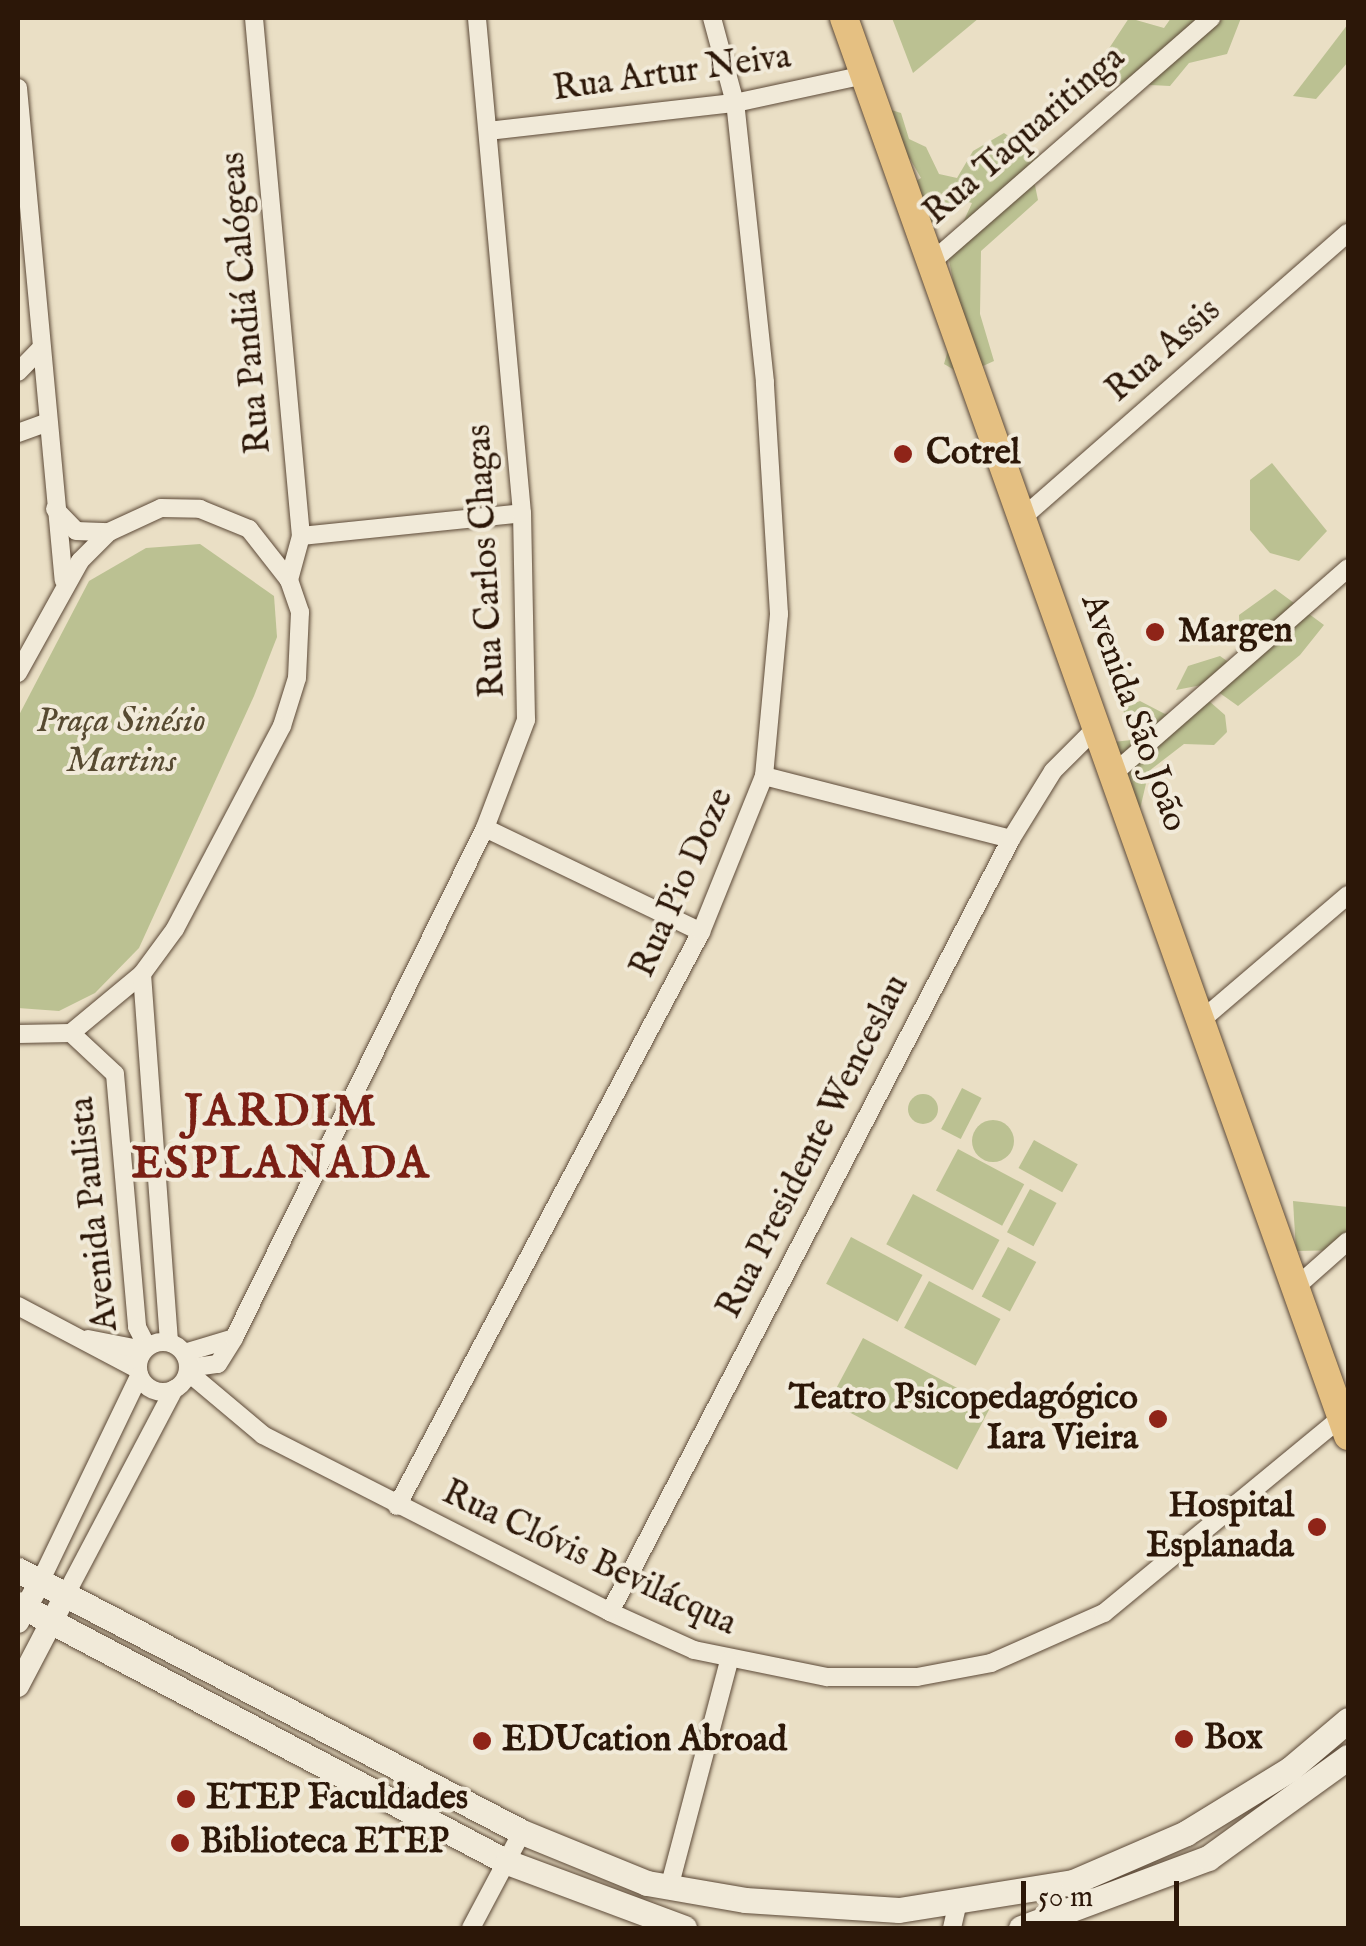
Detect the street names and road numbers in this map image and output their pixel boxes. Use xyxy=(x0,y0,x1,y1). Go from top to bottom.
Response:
street label: Rua Artur Neiva xyxy=(550,37,794,111)
street label: Rua Taquaritinga xyxy=(916,37,1134,235)
street label: Rua Pandiá Calógeas xyxy=(213,150,281,456)
street label: Rua Assis xyxy=(1098,290,1230,412)
street label: Rua Carlos Chagas xyxy=(459,423,515,699)
street label: Avenida São João xyxy=(1071,589,1195,837)
street label: Rua Pio Doze xyxy=(623,782,743,984)
street label: Rua Presidente Wenceslau xyxy=(709,968,919,1326)
street label: Avenida Paulista xyxy=(62,1095,128,1333)
street label: Rua Clóvis Bevilácqua xyxy=(435,1472,743,1646)

